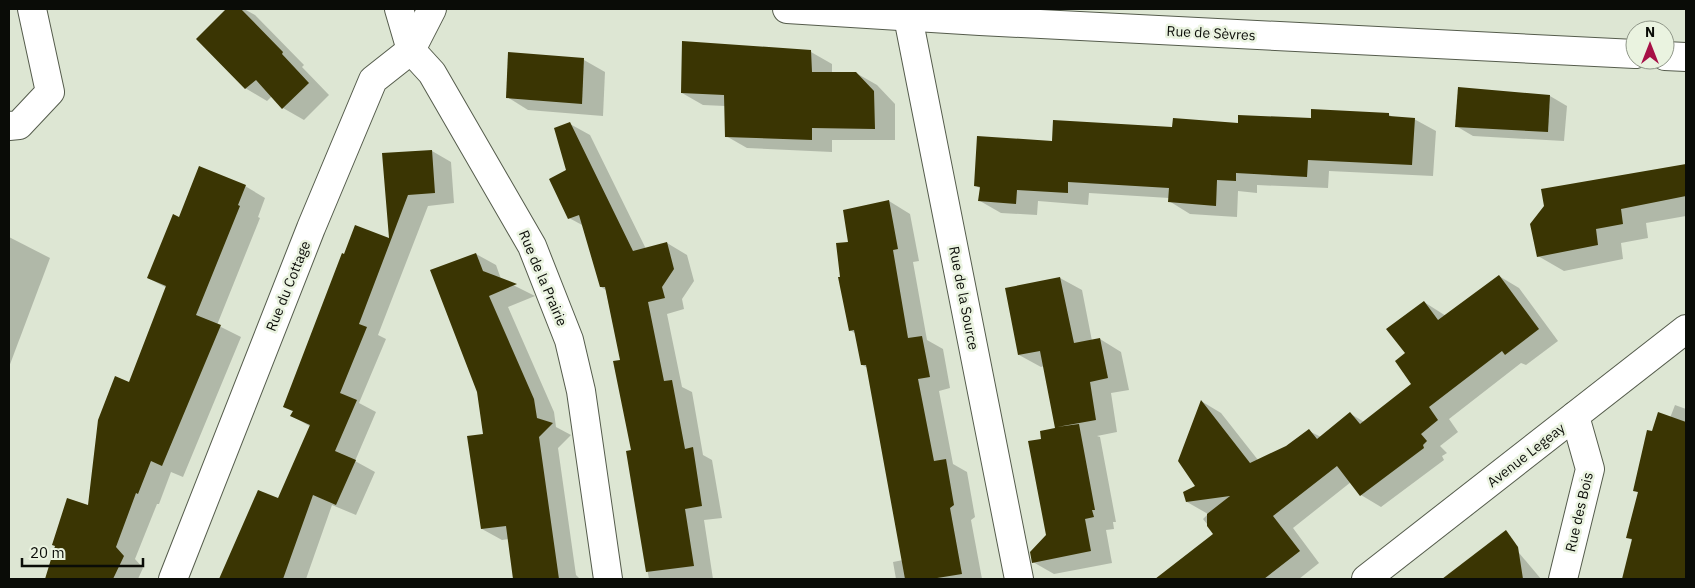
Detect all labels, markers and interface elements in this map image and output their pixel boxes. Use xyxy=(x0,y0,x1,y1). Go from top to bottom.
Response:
north arrow xyxy=(1625,20,1675,70)
street label: Rue de Sèvres xyxy=(1166,22,1256,44)
text: N xyxy=(1645,23,1655,41)
street label: Rue de la Prairie xyxy=(515,227,571,329)
street label: Rue du Cottage xyxy=(262,238,314,334)
street label: Rue de la Source xyxy=(945,245,983,352)
street label: Avenue Legeay xyxy=(1483,419,1569,491)
street label: Rue des Bois xyxy=(1561,470,1597,554)
scale bar xyxy=(22,536,144,568)
text: 20 m xyxy=(30,543,65,562)

